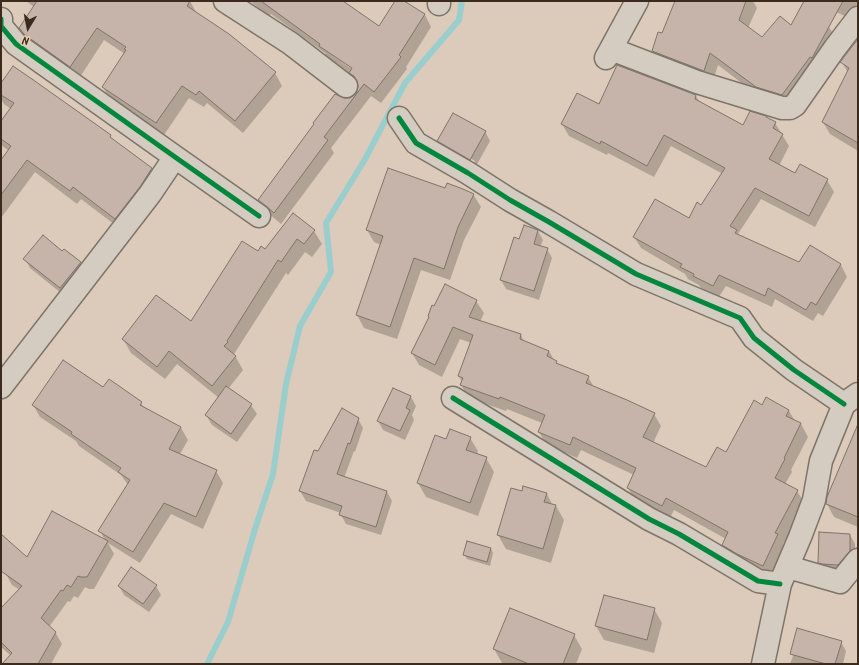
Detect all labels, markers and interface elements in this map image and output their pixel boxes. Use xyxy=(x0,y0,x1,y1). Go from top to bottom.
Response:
north arrow xyxy=(8,8,48,48)
text: N xyxy=(21,30,31,49)

